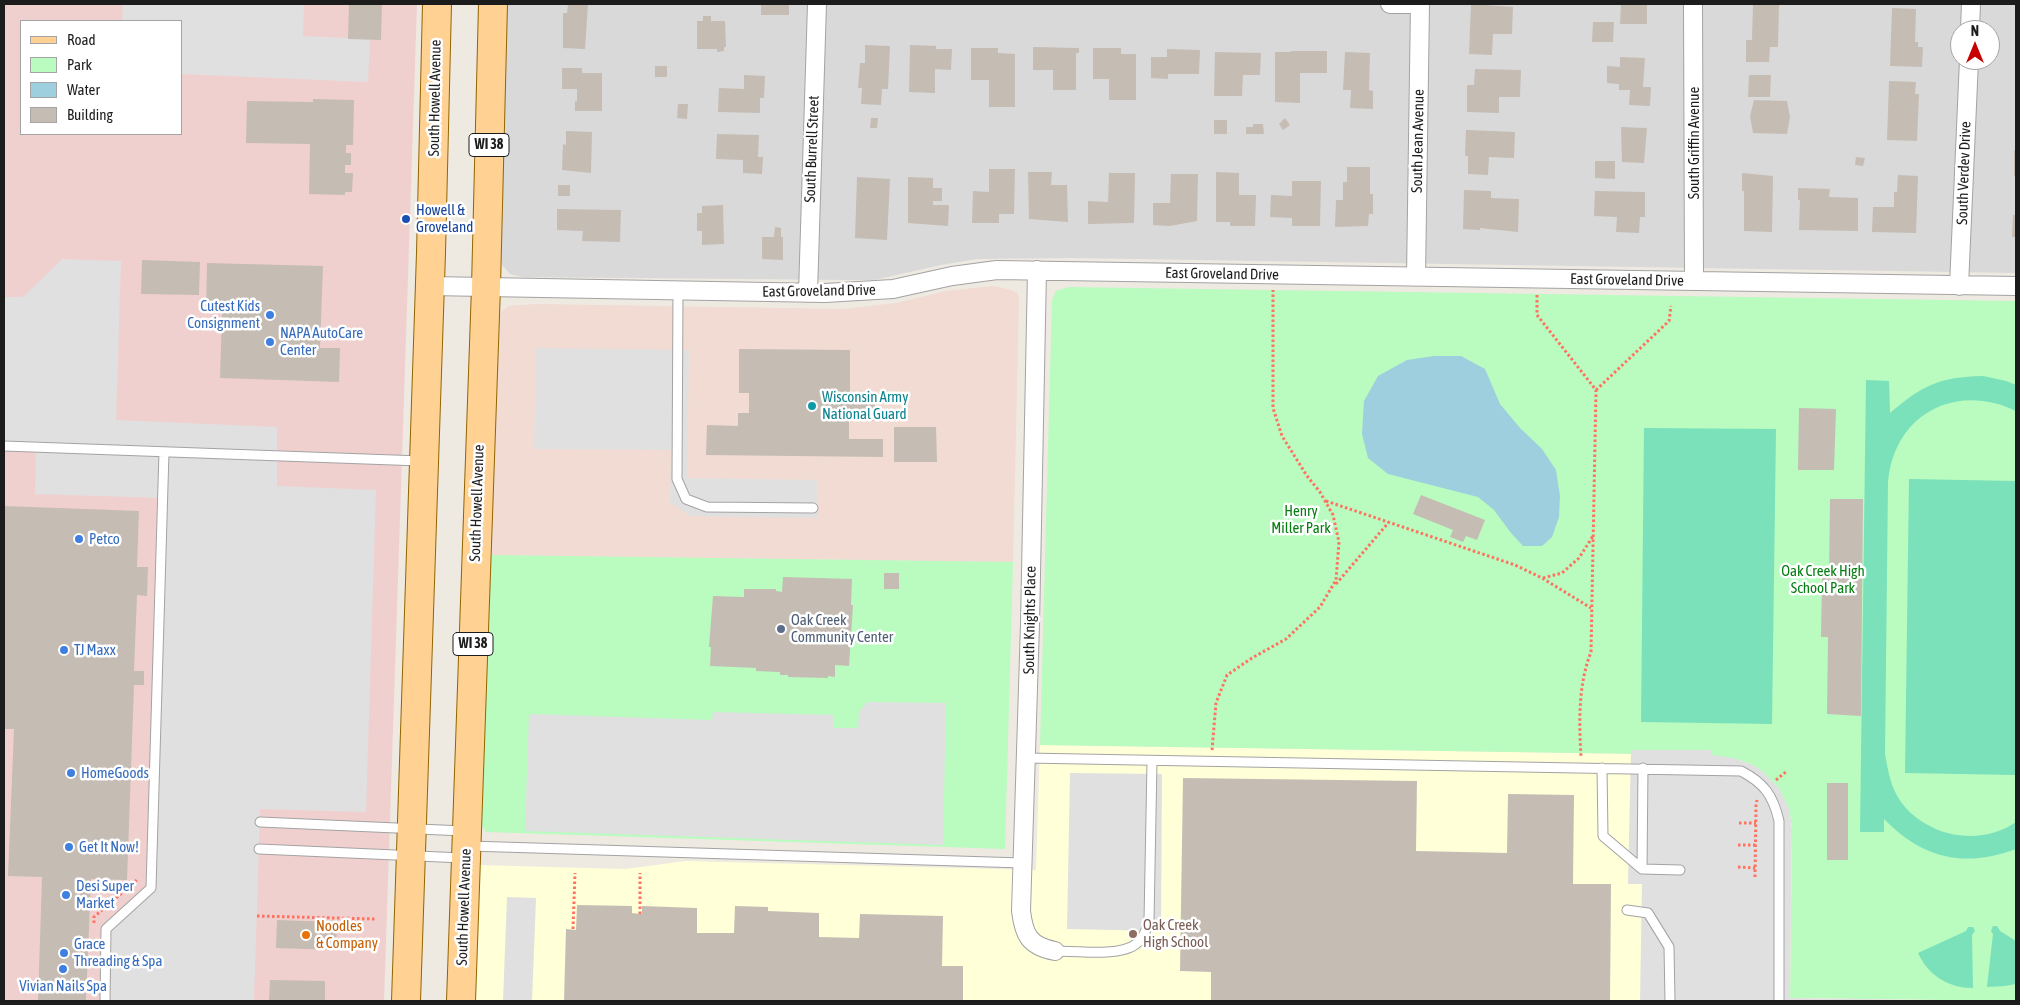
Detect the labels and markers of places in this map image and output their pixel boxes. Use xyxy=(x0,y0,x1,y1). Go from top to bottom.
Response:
place label: Howell & Groveland xyxy=(416,201,473,236)
marker: Howell & Groveland xyxy=(400,213,412,225)
place label: Cutest Kids Consignment xyxy=(187,297,260,332)
marker: Cutest Kids Consignment xyxy=(264,309,276,321)
place label: NAPA AutoCare Center xyxy=(280,324,363,359)
marker: NAPA AutoCare Center xyxy=(264,336,276,348)
place label: Wisconsin Army National Guard xyxy=(822,388,908,423)
marker: Wisconsin Army National Guard xyxy=(806,400,818,412)
place label: Petco xyxy=(89,530,120,548)
marker: Petco xyxy=(73,533,85,545)
place label: Oak Creek Community Center xyxy=(791,611,893,646)
marker: Oak Creek Community Center xyxy=(775,623,787,635)
place label: TJ Maxx xyxy=(74,641,116,659)
marker: TJ Maxx xyxy=(58,644,70,656)
place label: HomeGoods xyxy=(81,764,149,782)
marker: HomeGoods xyxy=(65,767,77,779)
place label: Get It Now! xyxy=(79,838,139,856)
marker: Get It Now! xyxy=(63,841,75,853)
place label: Desi Super Market xyxy=(76,877,134,912)
marker: Desi Super Market xyxy=(60,889,72,901)
place label: Oak Creek High School xyxy=(1143,916,1208,951)
place label: Noodles & Company xyxy=(316,917,378,952)
marker: Oak Creek High School xyxy=(1127,928,1139,940)
marker: Noodles & Company xyxy=(300,929,312,941)
place label: Grace Threading & Spa xyxy=(74,935,162,970)
marker: Grace Threading & Spa xyxy=(58,947,70,959)
marker: Vivian Nails Spa xyxy=(57,963,69,975)
place label: Vivian Nails Spa xyxy=(19,977,107,995)

